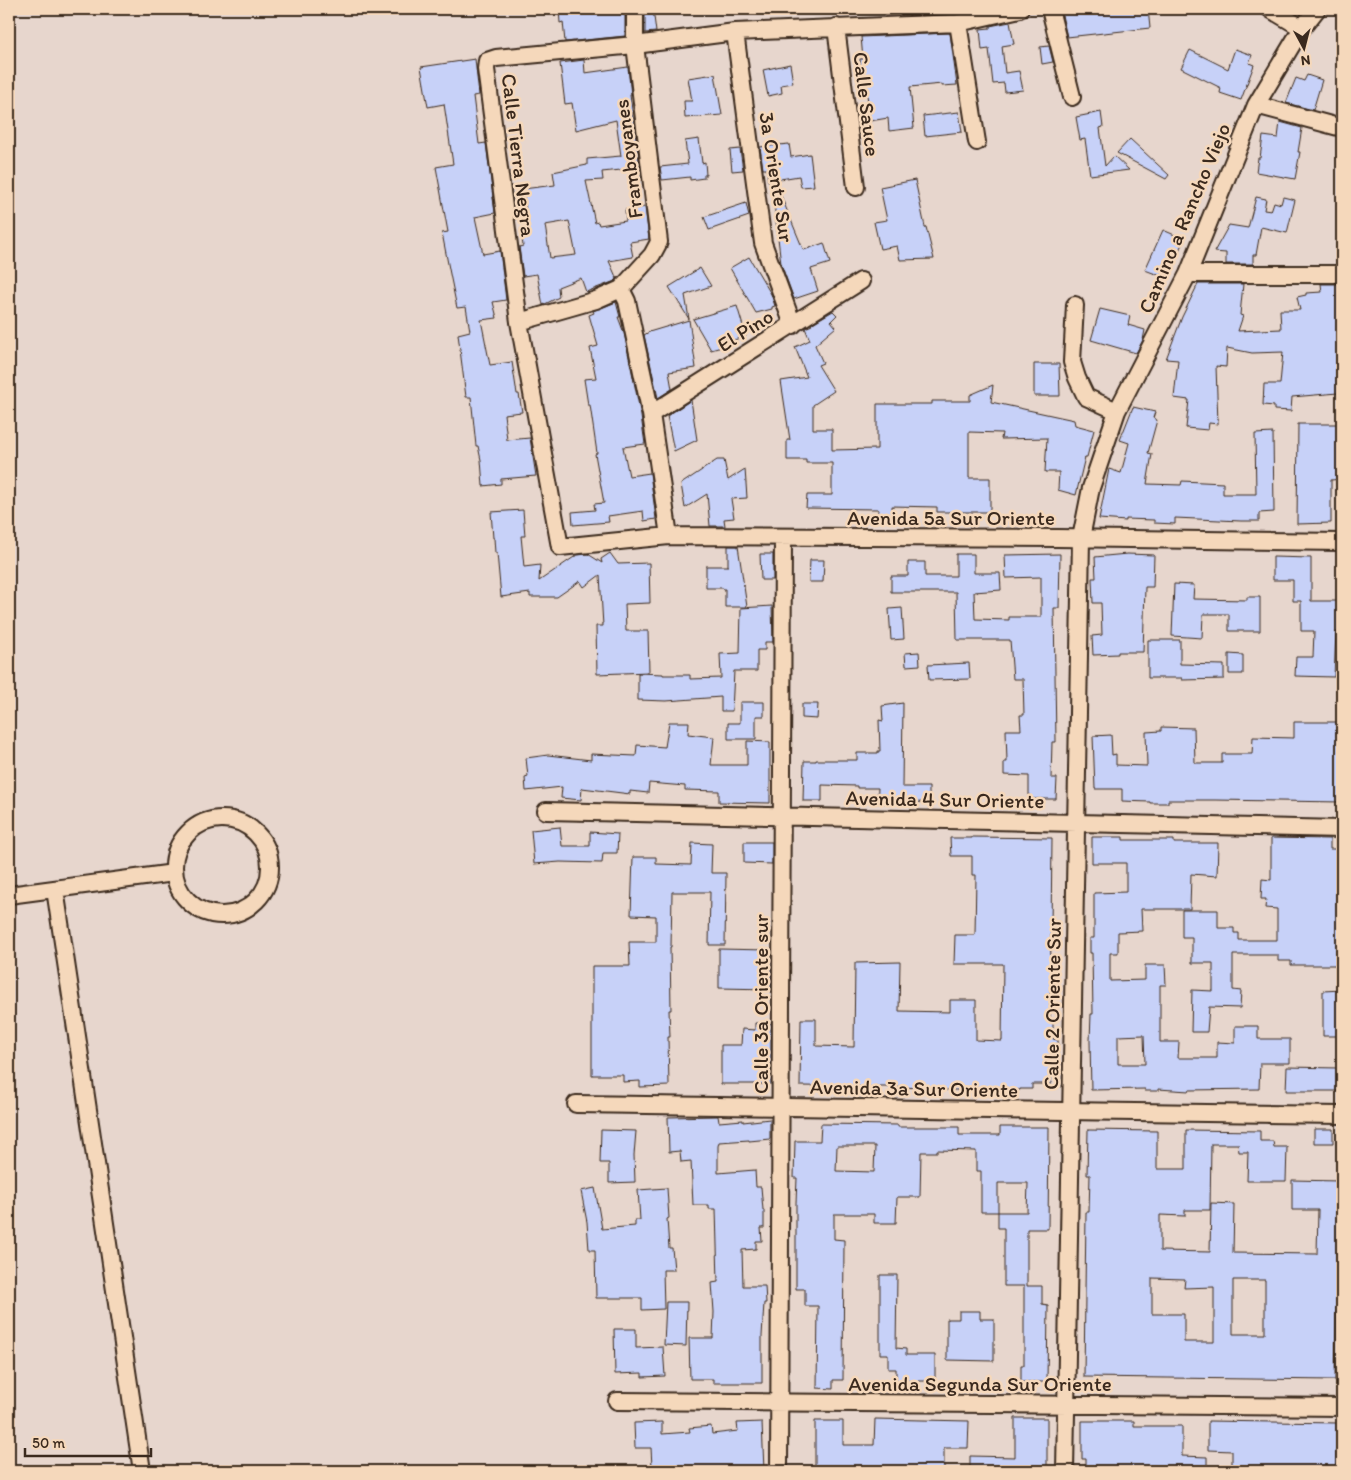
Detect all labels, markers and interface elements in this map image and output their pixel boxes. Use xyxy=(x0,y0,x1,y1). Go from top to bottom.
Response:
north arrow xyxy=(1278,22,1328,72)
street label: Calle Sauce xyxy=(848,50,886,158)
text: N xyxy=(1300,51,1311,69)
street label: Calle Tierra Negra xyxy=(497,72,541,238)
street label: Framboyanes xyxy=(608,98,648,220)
street label: 3a Oriente Sur xyxy=(754,110,800,245)
street label: Camino a Rancho Viejo xyxy=(1133,119,1235,317)
street label: El Pino xyxy=(712,303,778,357)
street label: Avenida 5a Sur Oriente xyxy=(847,505,1055,530)
street label: Avenida 4 Sur Oriente xyxy=(845,785,1045,813)
street label: Calle 3a Oriente sur xyxy=(748,914,773,1094)
street label: Calle 2 Oriente Sur xyxy=(1038,917,1066,1090)
street label: Avenida 3a Sur Oriente xyxy=(810,1074,1018,1102)
street label: Avenida Segunda Sur Oriente xyxy=(848,1371,1112,1396)
scale bar xyxy=(25,1425,151,1457)
text: 50 m xyxy=(32,1434,65,1452)

